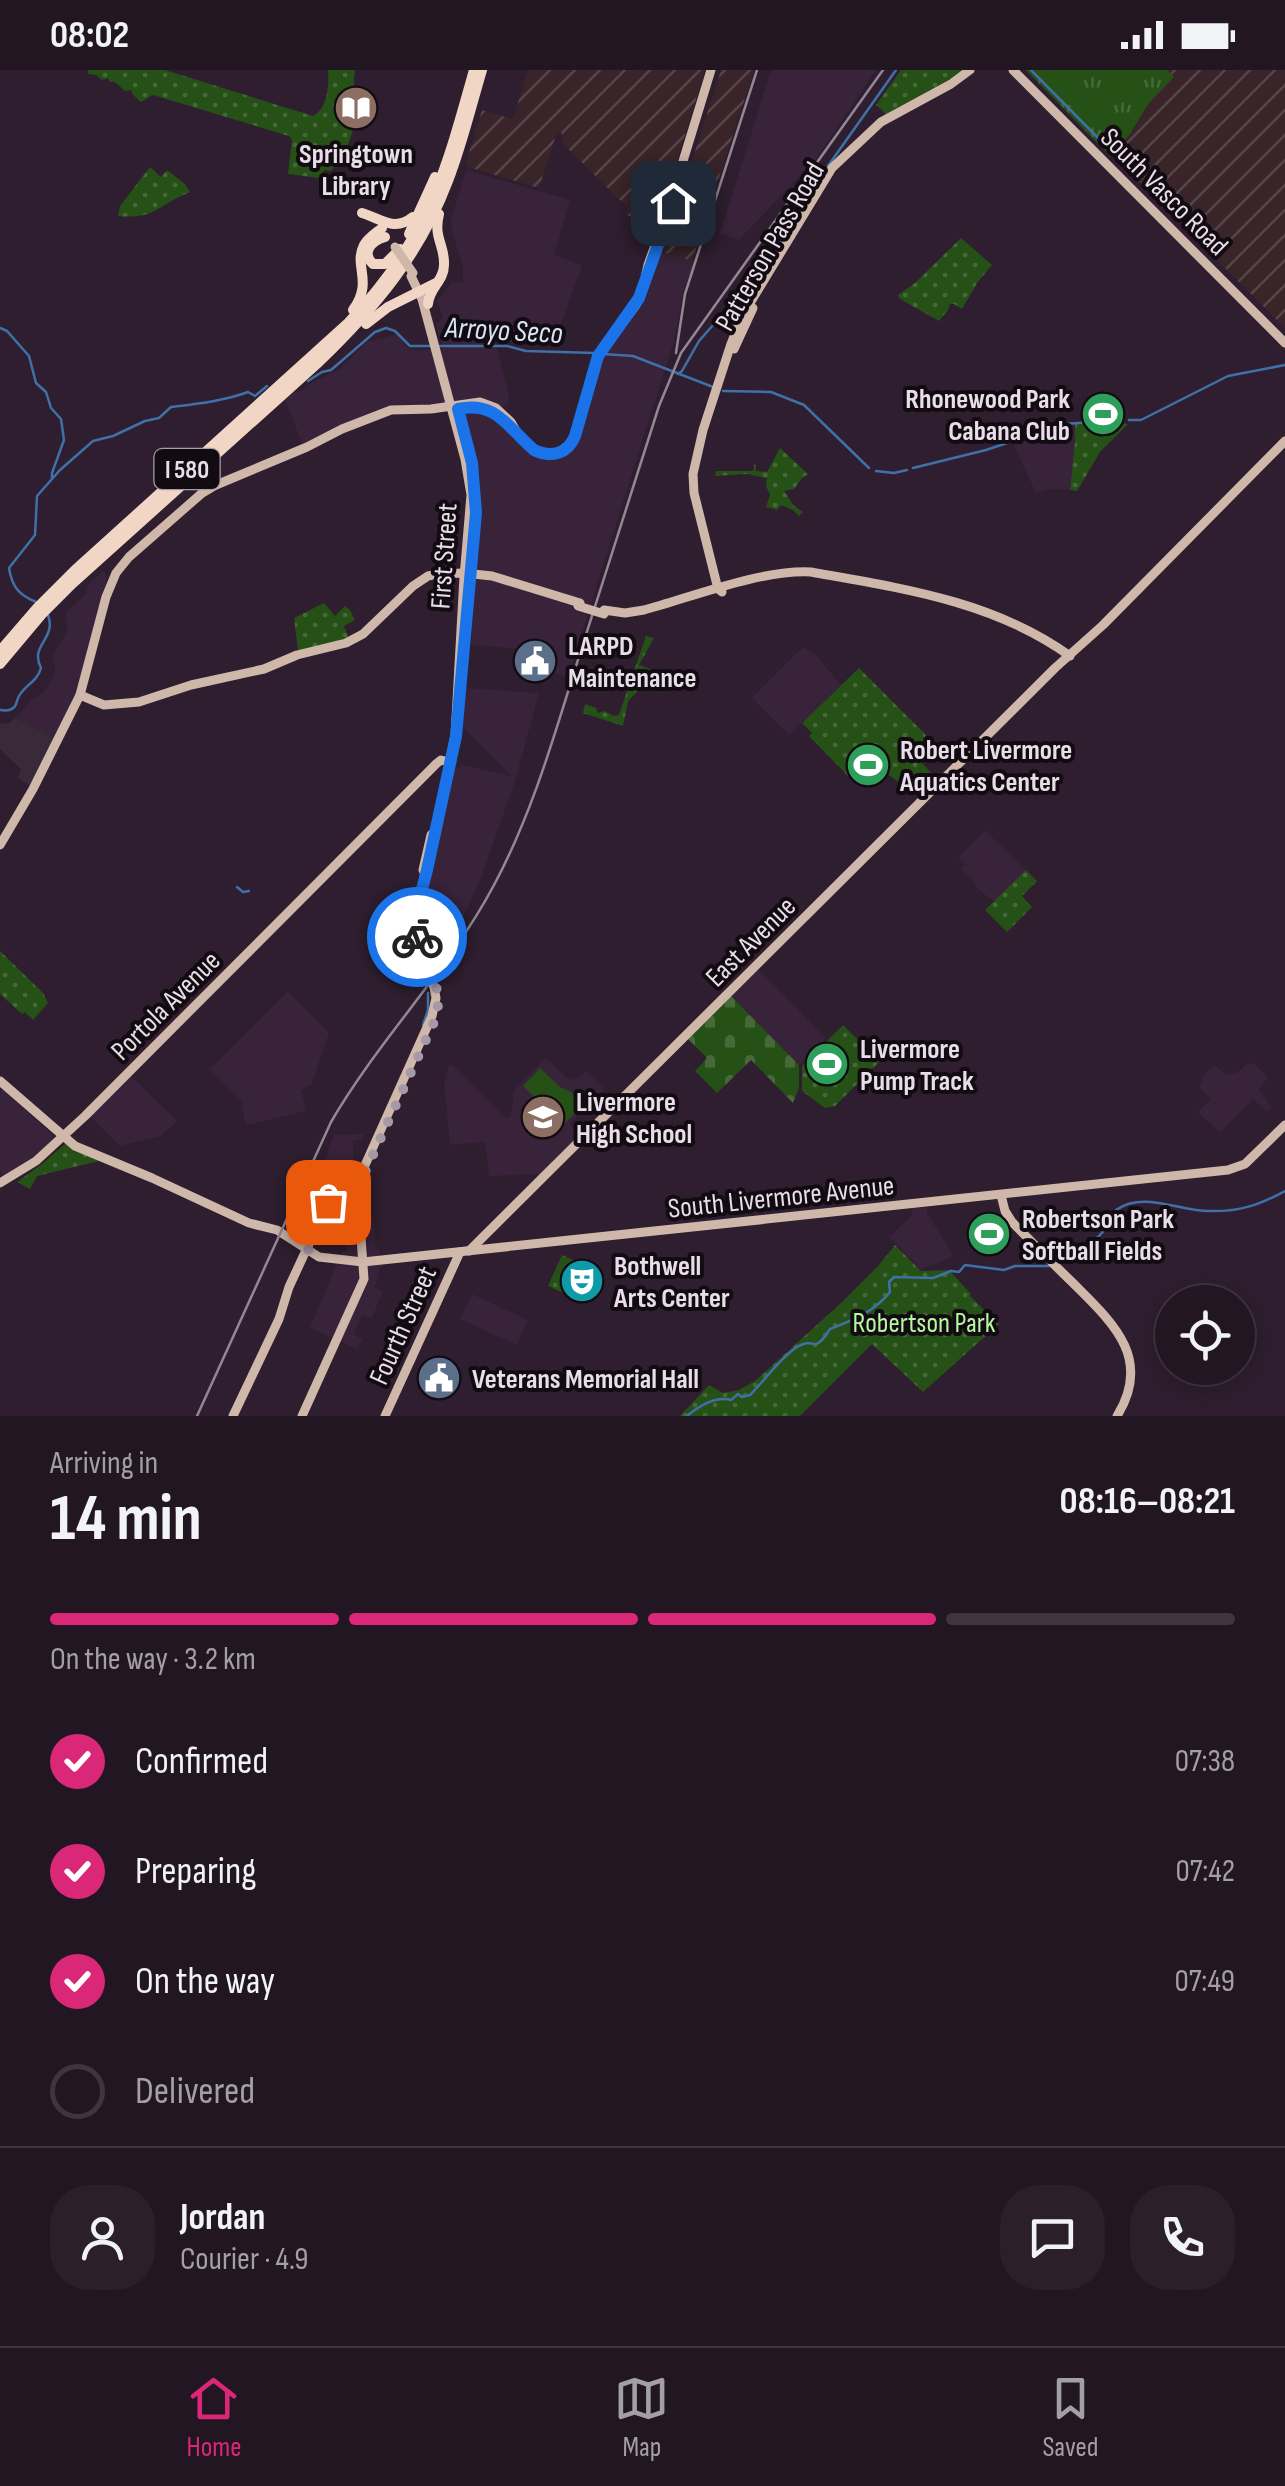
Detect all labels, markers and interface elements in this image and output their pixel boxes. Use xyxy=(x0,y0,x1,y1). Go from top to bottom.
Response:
text: 08:02 xyxy=(50,13,129,58)
library icon: Springtown Library xyxy=(333,85,379,131)
street label: South Vasco Road xyxy=(1093,121,1235,263)
place label: Springtown Library xyxy=(299,138,413,203)
street label: Patterson Pass Road xyxy=(709,157,832,337)
pin xyxy=(631,161,716,246)
icon: home xyxy=(646,176,701,231)
water label: Arroyo Seco xyxy=(443,310,564,352)
place label: Rhonewood Park Cabana Club xyxy=(905,383,1070,448)
sports icon: Rhonewood Park Cabana Club xyxy=(1080,391,1126,437)
road number: I 580 xyxy=(154,449,220,489)
street label: First Street xyxy=(424,502,465,610)
place label: LARPD Maintenance xyxy=(568,630,697,695)
public building icon: LARPD Maintenance xyxy=(512,638,558,684)
place label: Robert Livermore Aquatics Center xyxy=(899,734,1072,799)
sports icon: Robert Livermore Aquatics Center xyxy=(845,742,891,788)
courier xyxy=(367,887,467,987)
street label: East Avenue xyxy=(699,890,803,994)
icon: bike xyxy=(390,910,445,965)
street label: Portola Avenue xyxy=(105,945,227,1067)
place label: Livermore Pump Track xyxy=(860,1033,974,1098)
sports icon: Livermore Pump Track xyxy=(804,1041,850,1087)
place label: Livermore High School xyxy=(576,1086,692,1151)
school or university icon: Livermore High School xyxy=(520,1094,566,1140)
pin xyxy=(286,1160,371,1245)
street label: South Livermore Avenue xyxy=(666,1169,896,1226)
icon: bag xyxy=(301,1175,356,1230)
place label: Robertson Park Softball Fields xyxy=(1022,1203,1174,1268)
sports icon: Robertson Park Softball Fields xyxy=(966,1211,1012,1257)
place label: Bothwell Arts Center xyxy=(613,1250,730,1315)
theatre icon: Bothwell Arts Center xyxy=(559,1258,605,1304)
street label: Fourth Street xyxy=(363,1261,444,1390)
map controls xyxy=(1155,1285,1255,1385)
button: locate xyxy=(1155,1285,1255,1385)
park label: Robertson Park xyxy=(853,1307,996,1340)
public building icon: Veterans Memorial Hall xyxy=(416,1355,462,1401)
place label: Veterans Memorial Hall xyxy=(472,1363,699,1396)
text: Arriving in xyxy=(50,1444,158,1483)
text: 08:16–08:21 xyxy=(1060,1479,1235,1524)
text: 14 min xyxy=(50,1481,202,1559)
text: On the way · 3.2 km xyxy=(50,1640,256,1679)
icon: check xyxy=(50,1734,105,1789)
text: Confirmed xyxy=(135,1739,268,1784)
text: 07:38 xyxy=(1175,1742,1235,1781)
icon: check xyxy=(50,1844,105,1899)
text: Preparing xyxy=(135,1849,256,1894)
text: 07:42 xyxy=(1175,1852,1235,1891)
icon: check xyxy=(50,1954,105,2009)
text: On the way xyxy=(135,1959,275,2004)
text: 07:49 xyxy=(1175,1962,1235,2001)
text: Delivered xyxy=(135,2069,255,2114)
button: person xyxy=(50,2185,155,2290)
button: chat xyxy=(1000,2185,1105,2290)
button: phone xyxy=(1130,2185,1235,2290)
text: Jordan xyxy=(180,2195,265,2240)
text: Courier · 4.9 xyxy=(180,2240,308,2279)
tab: Home xyxy=(186,2371,242,2464)
tab: Map xyxy=(614,2371,669,2464)
tab: Saved xyxy=(1042,2371,1099,2464)

